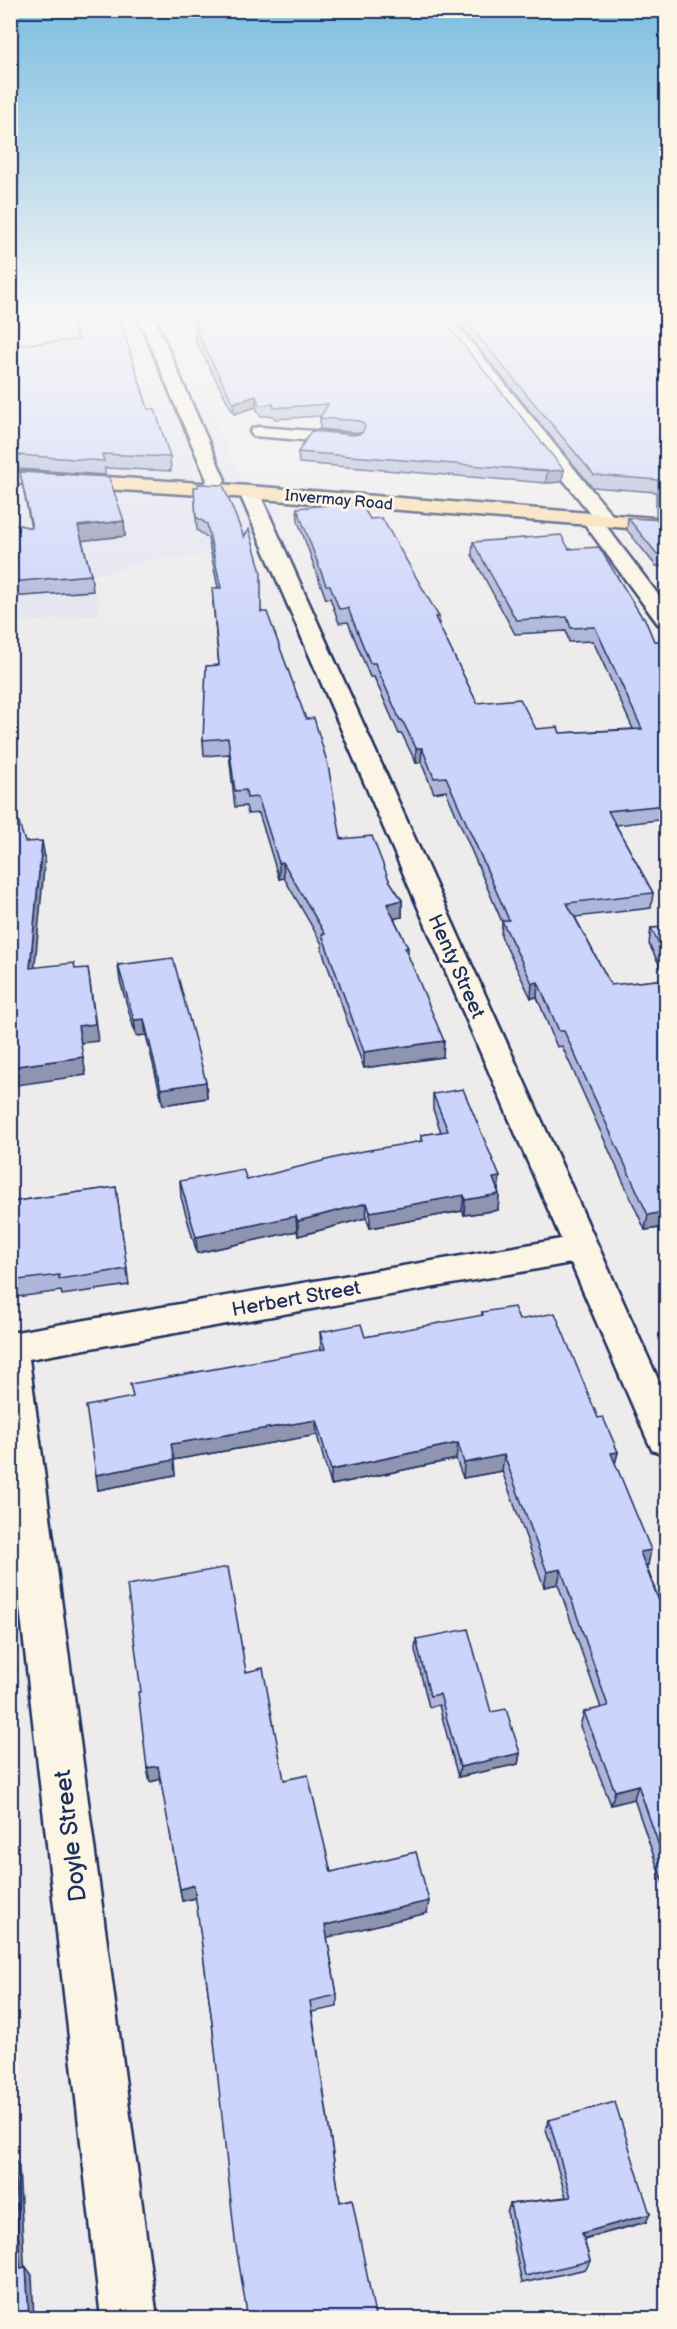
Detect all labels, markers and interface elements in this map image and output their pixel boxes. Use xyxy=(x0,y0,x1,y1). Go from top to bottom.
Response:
street label: Invermay Road xyxy=(284,486,394,515)
street label: Henty Street xyxy=(422,911,490,1022)
street label: Herbert Street xyxy=(230,1276,362,1322)
street label: Doyle Street xyxy=(48,1768,93,1904)

